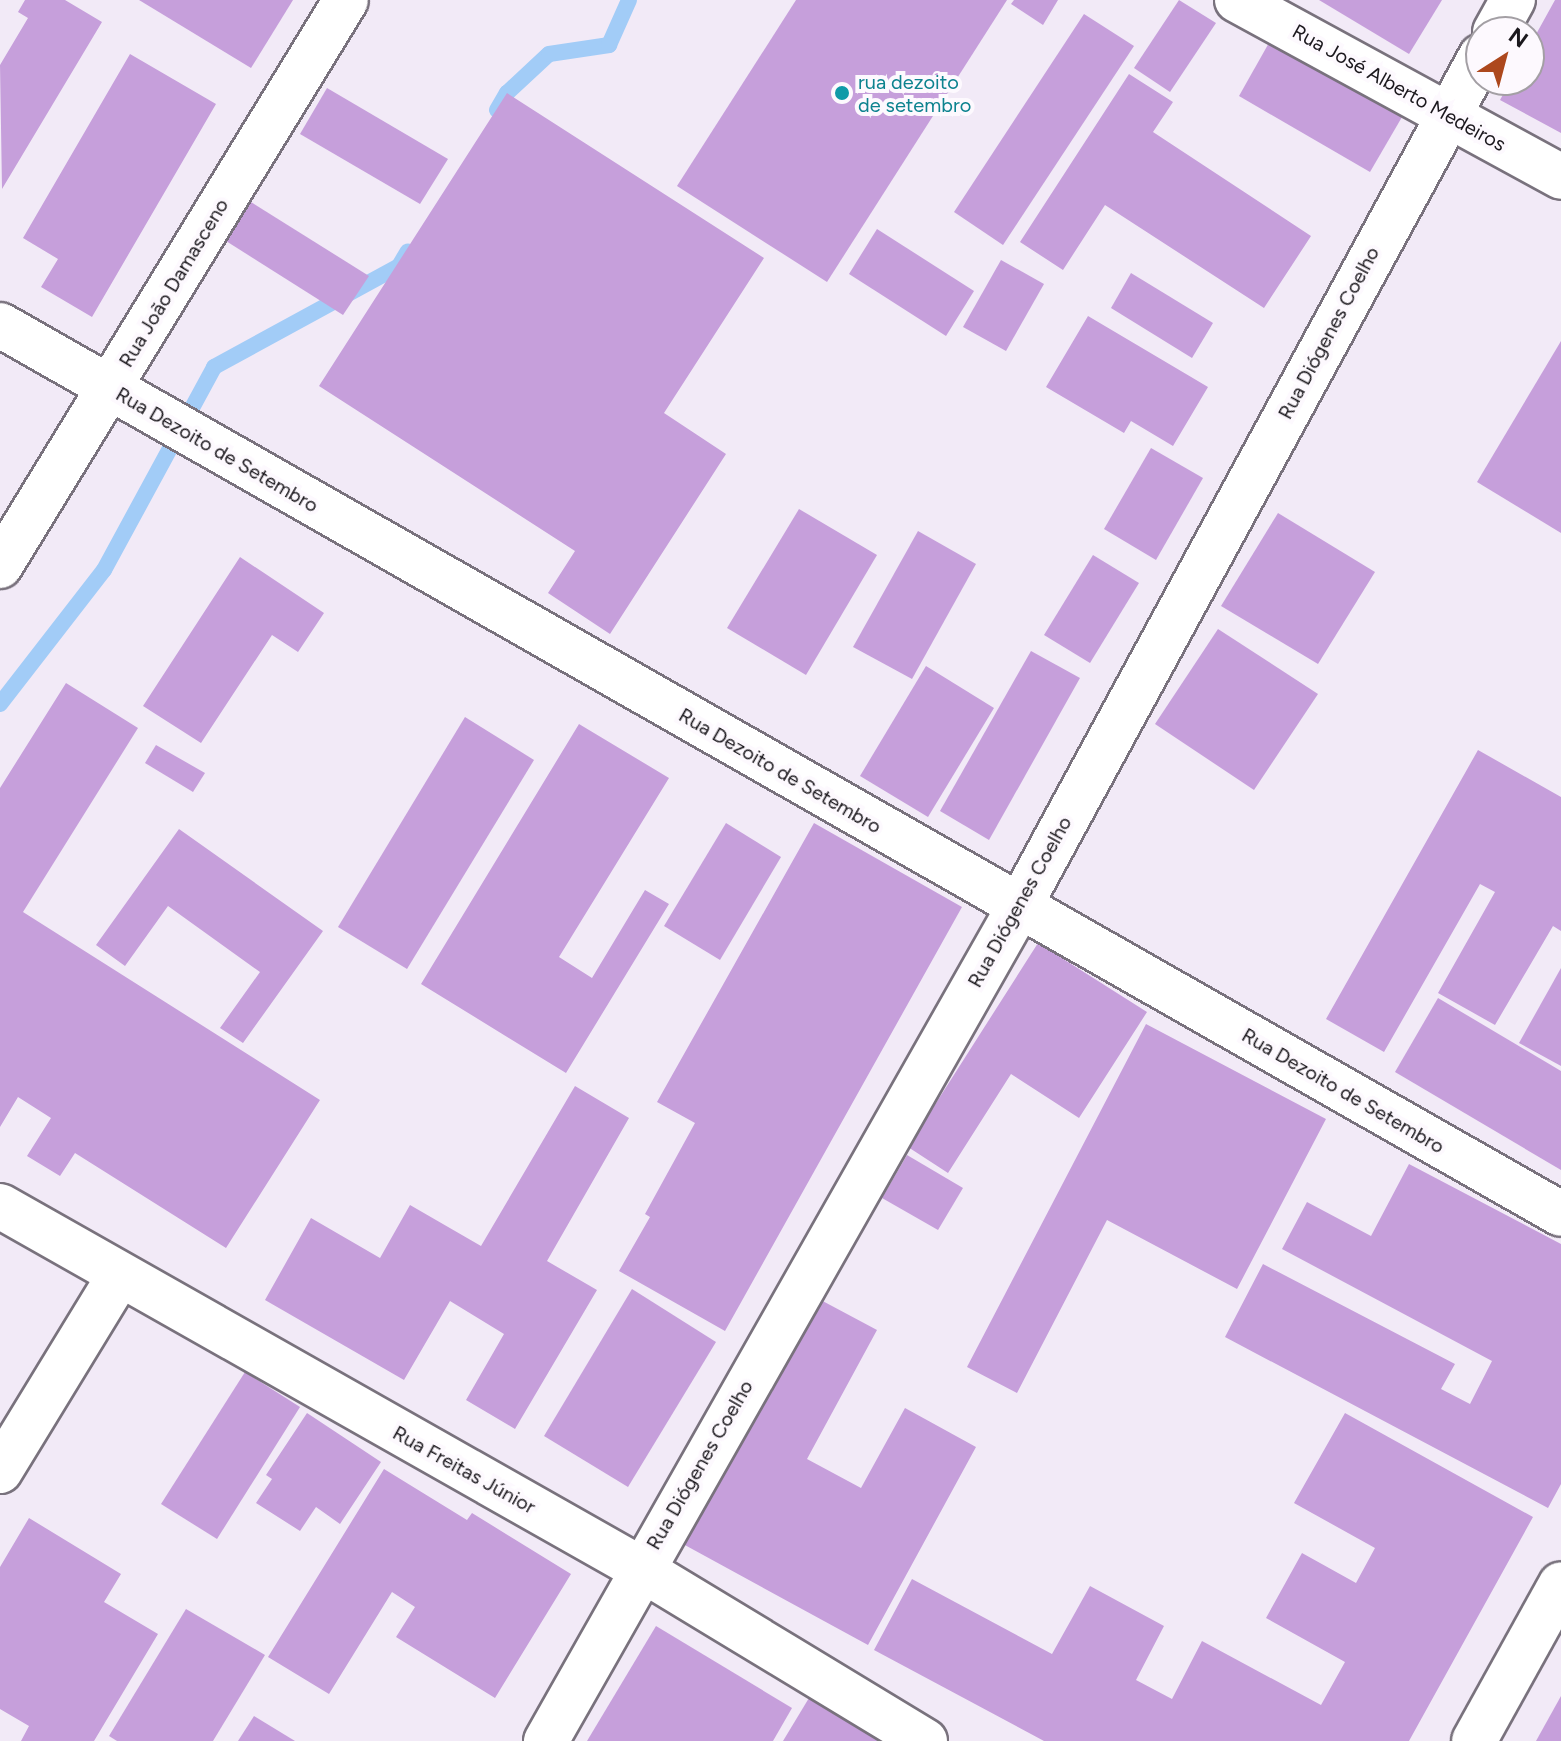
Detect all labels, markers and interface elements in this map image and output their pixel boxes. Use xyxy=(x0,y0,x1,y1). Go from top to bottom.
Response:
north arrow xyxy=(1465,16,1545,96)
street label: Rua José Alberto Medeiros xyxy=(1288,19,1510,157)
text: N xyxy=(1503,22,1533,54)
place label: rua dezoito de setembro xyxy=(858,70,971,117)
marker: rua dezoito de setembro xyxy=(833,84,851,102)
street label: Rua João Damasceno xyxy=(114,194,234,372)
street label: Rua Diógenes Coelho xyxy=(1273,243,1385,423)
street label: Rua Dezoito de Setembro xyxy=(111,382,323,518)
street label: Rua Dezoito de Setembro xyxy=(674,703,886,839)
street label: Rua Diógenes Coelho xyxy=(963,812,1077,992)
street label: Rua Dezoito de Setembro xyxy=(1237,1023,1449,1159)
street label: Rua Diógenes Coelho xyxy=(642,1376,758,1554)
street label: Rua Freitas Júnior xyxy=(388,1421,540,1519)

